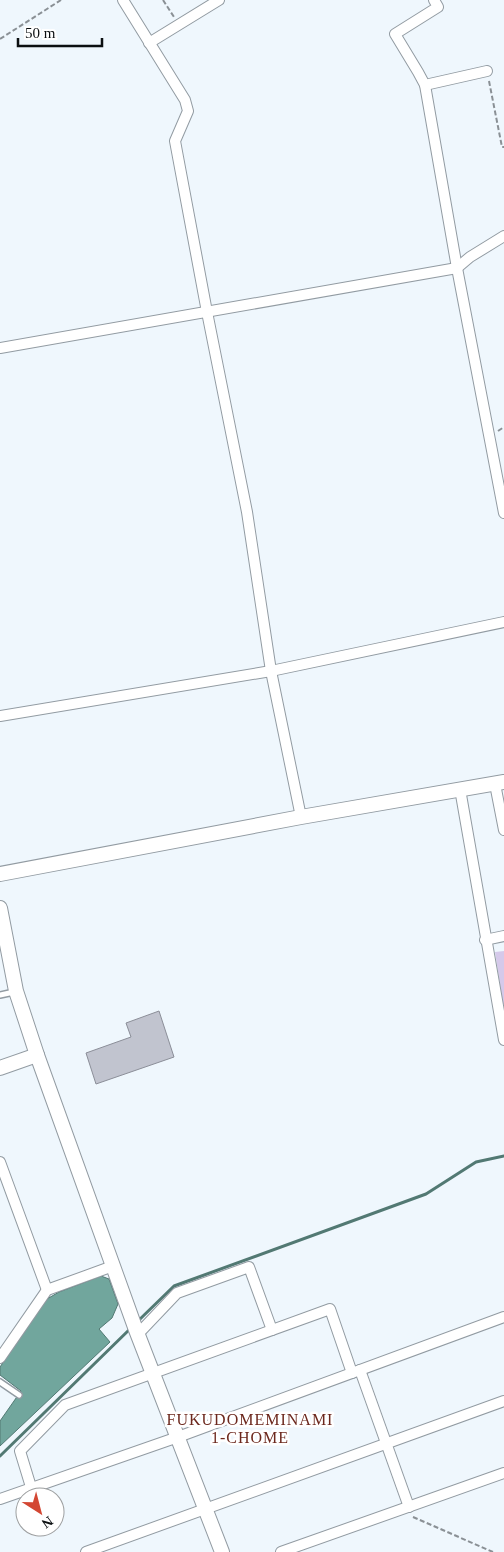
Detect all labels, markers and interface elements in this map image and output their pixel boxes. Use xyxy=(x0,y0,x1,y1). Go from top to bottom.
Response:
scale bar xyxy=(18,15,101,47)
text: 50 m xyxy=(25,25,56,41)
district label: FUKUDOMEMINAMI 1-CHOME xyxy=(167,1411,333,1446)
north arrow xyxy=(15,1487,65,1537)
text: N xyxy=(39,1513,56,1531)

